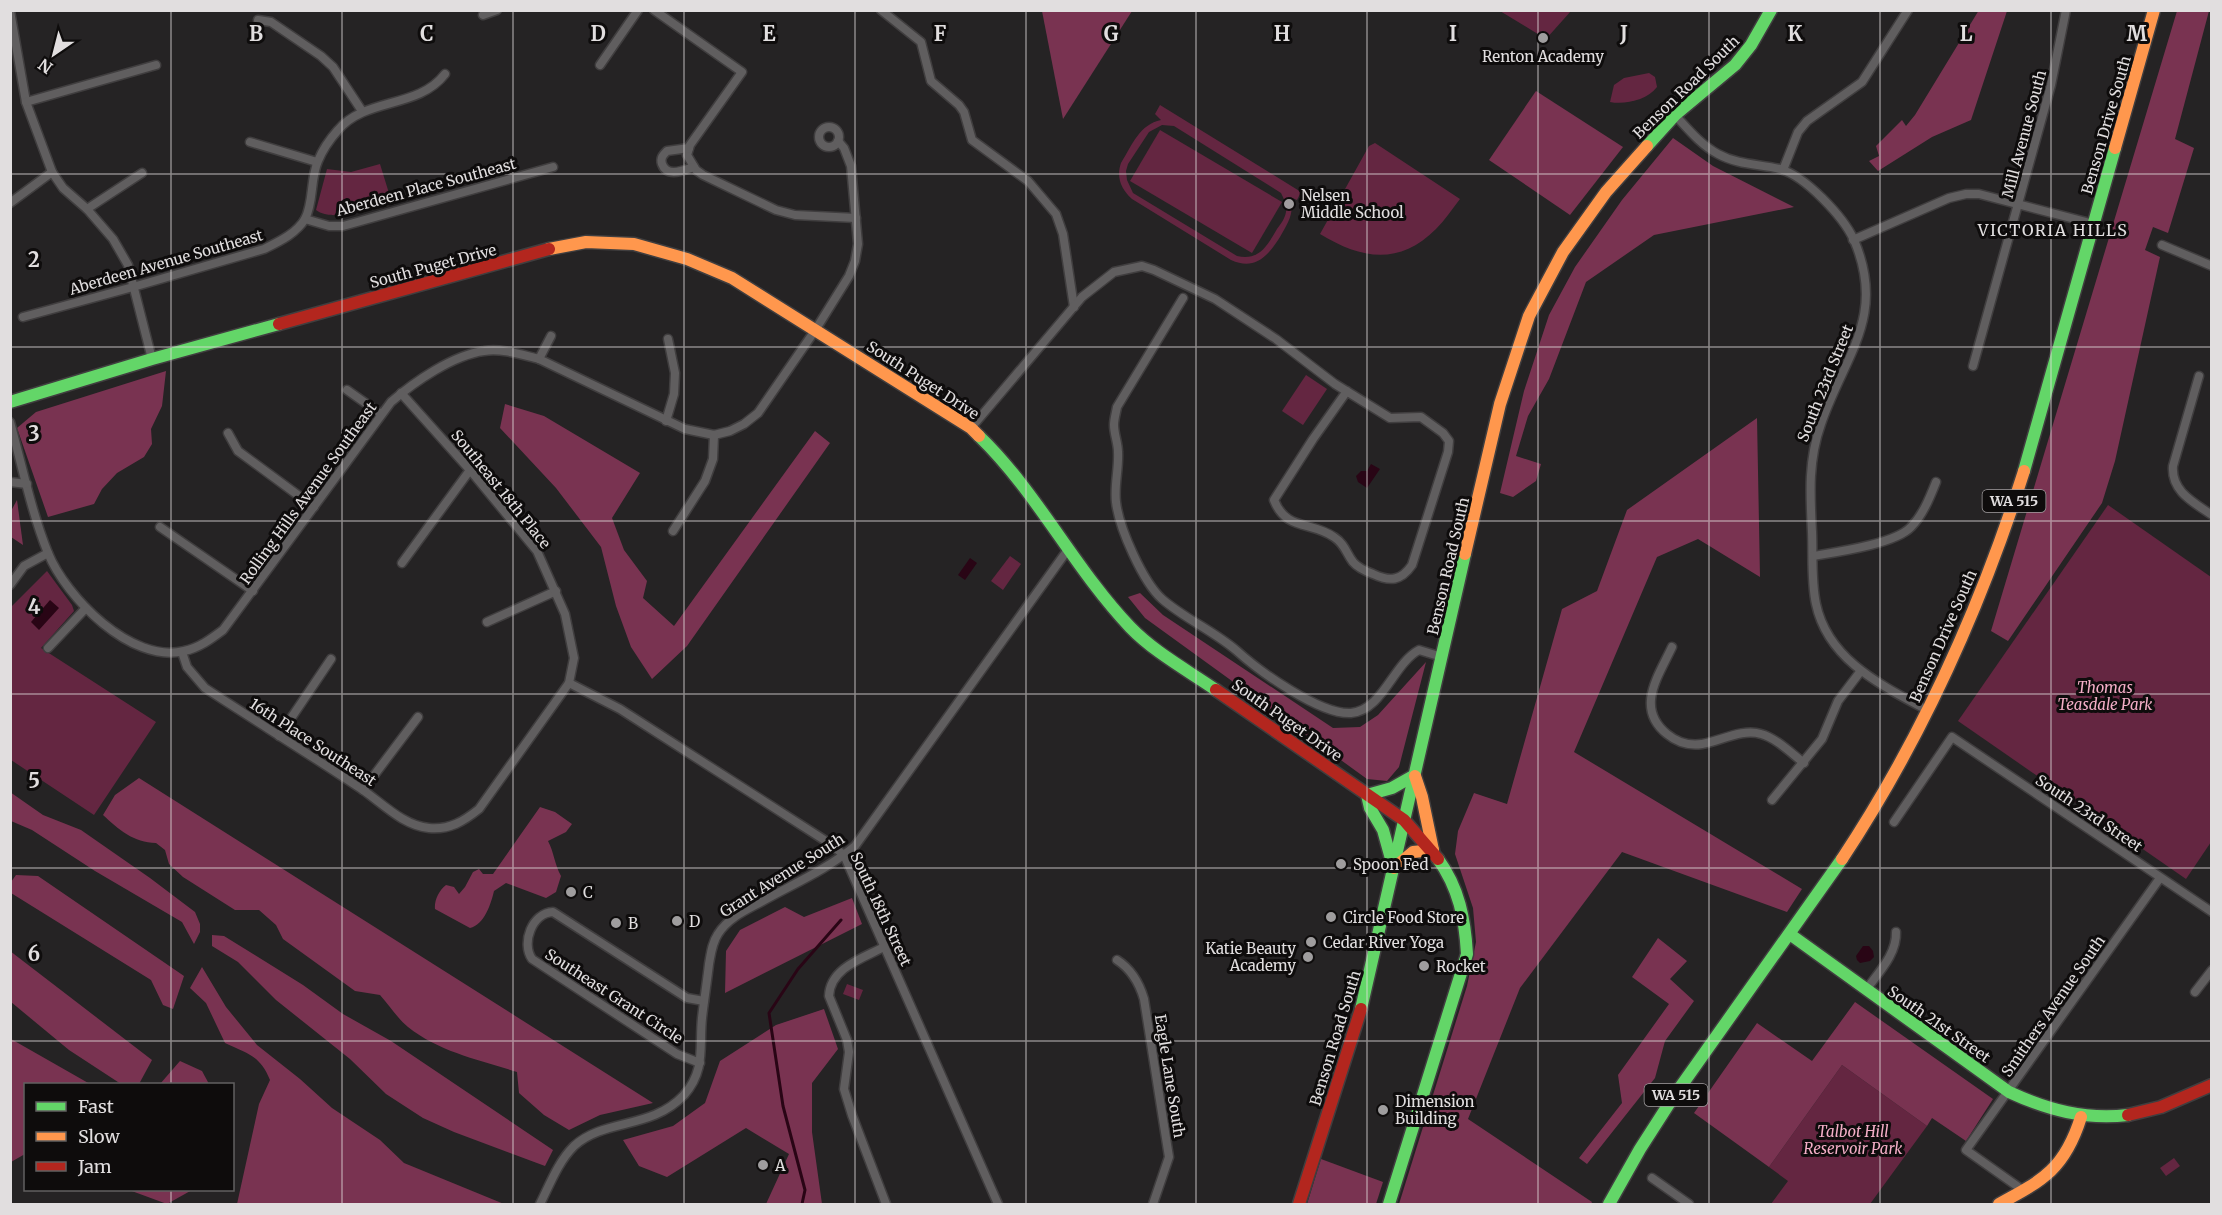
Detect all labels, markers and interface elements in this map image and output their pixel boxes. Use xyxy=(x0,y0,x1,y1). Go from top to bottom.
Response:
text: B xyxy=(249,21,263,46)
text: C xyxy=(420,21,434,46)
text: D xyxy=(590,21,606,46)
text: E xyxy=(762,21,776,46)
text: F xyxy=(934,21,947,46)
text: G xyxy=(1104,21,1119,46)
text: H xyxy=(1274,21,1290,46)
text: I xyxy=(1449,21,1457,46)
text: J xyxy=(1619,21,1628,46)
text: K xyxy=(1788,21,1803,46)
text: L xyxy=(1960,21,1973,46)
text: M xyxy=(2127,21,2148,46)
north arrow xyxy=(24,24,84,84)
marker: Renton Academy xyxy=(1536,31,1550,45)
street label: Benson Road South xyxy=(1629,31,1743,143)
place label: Renton Academy xyxy=(1482,47,1604,66)
text: N xyxy=(34,54,56,78)
street label: Benson Drive South xyxy=(2077,54,2135,196)
street label: Mill Avenue South xyxy=(1998,68,2050,200)
street label: Aberdeen Place Southeast xyxy=(333,154,518,220)
place label: Nelsen Middle School xyxy=(1301,186,1404,222)
marker: Nelsen Middle School xyxy=(1282,197,1296,211)
district label: VICTORIA HILLS xyxy=(1977,220,2128,240)
street label: Aberdeen Avenue Southeast xyxy=(66,225,265,299)
street label: South Puget Drive xyxy=(368,240,499,292)
text: 2 xyxy=(28,247,40,272)
street label: South 23rd Street xyxy=(1793,321,1857,444)
street label: South Puget Drive xyxy=(863,337,983,424)
street label: Rolling Hills Avenue Southeast xyxy=(236,398,381,588)
text: 3 xyxy=(28,421,40,446)
street label: Southeast 18th Place xyxy=(447,426,555,552)
road number: WA 515 xyxy=(1982,490,2046,512)
street label: Benson Road South xyxy=(1423,495,1473,637)
street label: Benson Drive South xyxy=(1905,567,1981,705)
text: 4 xyxy=(28,594,41,619)
street label: South Puget Drive xyxy=(1228,675,1346,765)
park label: Thomas Teasdale Park xyxy=(2057,678,2153,714)
street label: 16th Place Southeast xyxy=(246,694,380,790)
text: 5 xyxy=(28,768,40,793)
street label: South 23rd Street xyxy=(2032,770,2146,856)
street label: Grant Avenue South xyxy=(716,829,848,921)
street label: South 18th Street xyxy=(846,849,916,969)
place label: Spoon Fed xyxy=(1353,855,1428,874)
marker: Spoon Fed xyxy=(1334,857,1348,871)
place label: C xyxy=(583,883,593,902)
marker: C xyxy=(564,885,578,899)
place label: Circle Food Store xyxy=(1343,908,1464,927)
marker: Circle Food Store xyxy=(1324,910,1338,924)
place label: D xyxy=(689,912,700,931)
place label: B xyxy=(628,914,638,933)
marker: D xyxy=(670,914,684,928)
marker: B xyxy=(609,916,623,930)
street label: Smithers Avenue South xyxy=(1997,932,2109,1080)
place label: Cedar River Yoga xyxy=(1323,933,1444,952)
marker: Cedar River Yoga xyxy=(1304,935,1318,949)
place label: Katie Beauty Academy xyxy=(1205,939,1296,975)
text: 6 xyxy=(28,941,40,966)
street label: Southeast Grant Circle xyxy=(542,944,687,1048)
marker: Katie Beauty Academy xyxy=(1301,950,1315,964)
place label: Rocket xyxy=(1436,957,1486,976)
marker: Rocket xyxy=(1417,959,1431,973)
street label: Benson Road South xyxy=(1305,968,1365,1108)
street label: South 21st Street xyxy=(1884,981,1994,1067)
street label: Eagle Lane South xyxy=(1151,1013,1189,1139)
legend xyxy=(24,1083,234,1191)
road number: WA 515 xyxy=(1644,1084,1708,1106)
place label: Dimension Building xyxy=(1395,1092,1474,1128)
text: Fast xyxy=(78,1095,114,1118)
marker: Dimension Building xyxy=(1376,1103,1390,1117)
park label: Talbot Hill Reservoir Park xyxy=(1804,1122,1903,1158)
text: Slow xyxy=(78,1125,121,1148)
text: Jam xyxy=(77,1155,112,1178)
place label: A xyxy=(774,1156,786,1175)
marker: A xyxy=(756,1158,770,1172)

